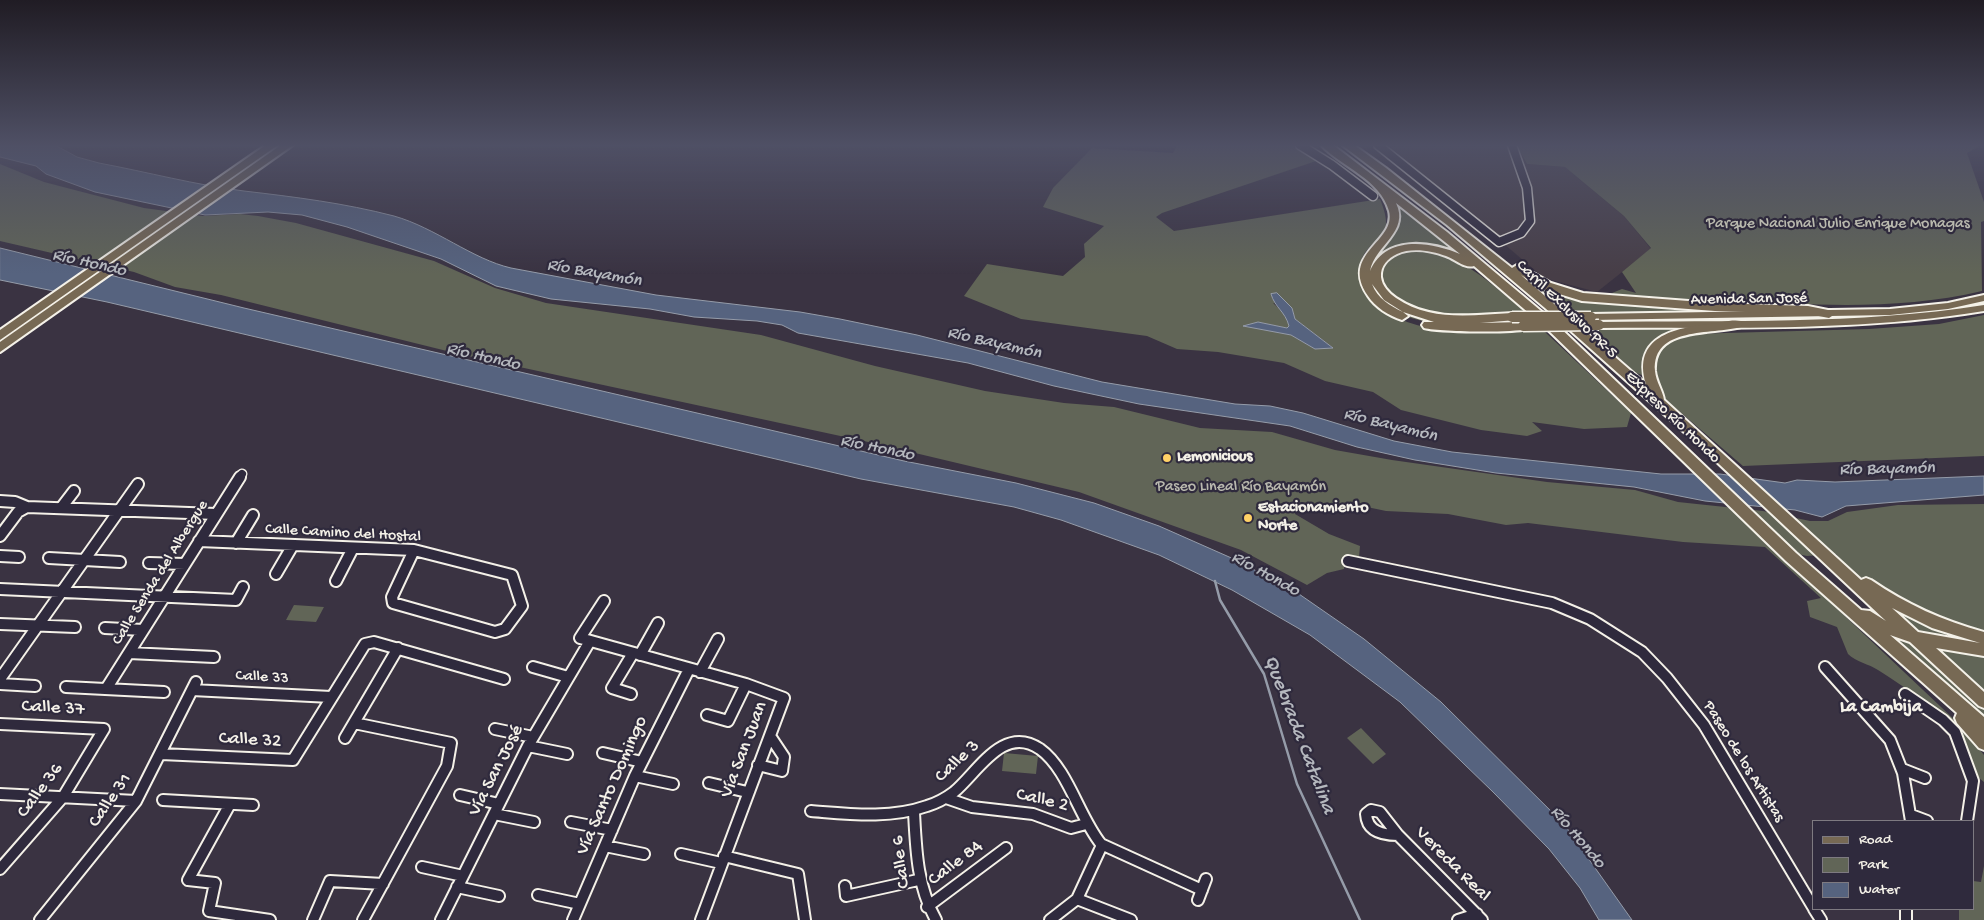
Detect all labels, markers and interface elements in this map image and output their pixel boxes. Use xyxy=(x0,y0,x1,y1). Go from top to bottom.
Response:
park label: Parque Nacional Julio Enrique Monagas xyxy=(1706,215,1970,235)
water label: Río Hondo xyxy=(50,245,128,283)
water label: Río Bayamón xyxy=(545,255,643,293)
street label: Carril Exclusivo PR-5 xyxy=(1511,257,1621,363)
street label: Avenida San José xyxy=(1691,289,1807,311)
water label: Río Bayamón xyxy=(945,323,1043,365)
water label: Río Hondo xyxy=(444,339,522,377)
street label: Expreso Río Hondo xyxy=(1620,368,1724,468)
water label: Río Bayamón xyxy=(1341,404,1439,448)
water label: Río Hondo xyxy=(838,431,916,467)
place label: Lemonicious xyxy=(1177,448,1252,468)
marker: Lemonicious xyxy=(1161,452,1173,464)
water label: Río Bayamón xyxy=(1839,458,1935,482)
park label: Paseo Lineal Río Bayamón xyxy=(1156,478,1326,498)
street label: Calle Senda del Albergue xyxy=(109,497,213,649)
place label: Estacionamiento Norte xyxy=(1258,499,1368,537)
marker: Estacionamiento Norte xyxy=(1242,512,1254,524)
street label: Calle Camino del Hostal xyxy=(265,520,421,548)
water label: Río Hondo xyxy=(1227,547,1303,603)
water label: Quebrada Catalina xyxy=(1256,652,1340,818)
street label: Calle 33 xyxy=(235,667,289,689)
street label: Calle 37 xyxy=(21,696,85,722)
district label: La Cambija xyxy=(1840,697,1922,719)
street label: Paseo de los Artistas xyxy=(1698,698,1788,826)
street label: Vía San Juan xyxy=(716,699,774,801)
street label: Vía Santo Domingo xyxy=(572,713,654,859)
street label: Vía San José xyxy=(464,722,530,820)
street label: Calle 32 xyxy=(218,728,282,754)
street label: Calle 3 xyxy=(931,735,985,789)
street label: Calle 36 xyxy=(13,759,69,823)
street label: Calle 31 xyxy=(84,769,138,833)
street label: Calle 2 xyxy=(1014,784,1070,818)
water label: Río Hondo xyxy=(1545,802,1609,874)
legend xyxy=(1812,820,1974,910)
street label: Vereda Real xyxy=(1409,822,1495,908)
text: Road xyxy=(1859,831,1892,849)
street label: Calle 6 xyxy=(887,834,917,890)
street label: Calle 84 xyxy=(924,836,988,892)
text: Park xyxy=(1859,856,1888,874)
text: Water xyxy=(1859,881,1899,899)

